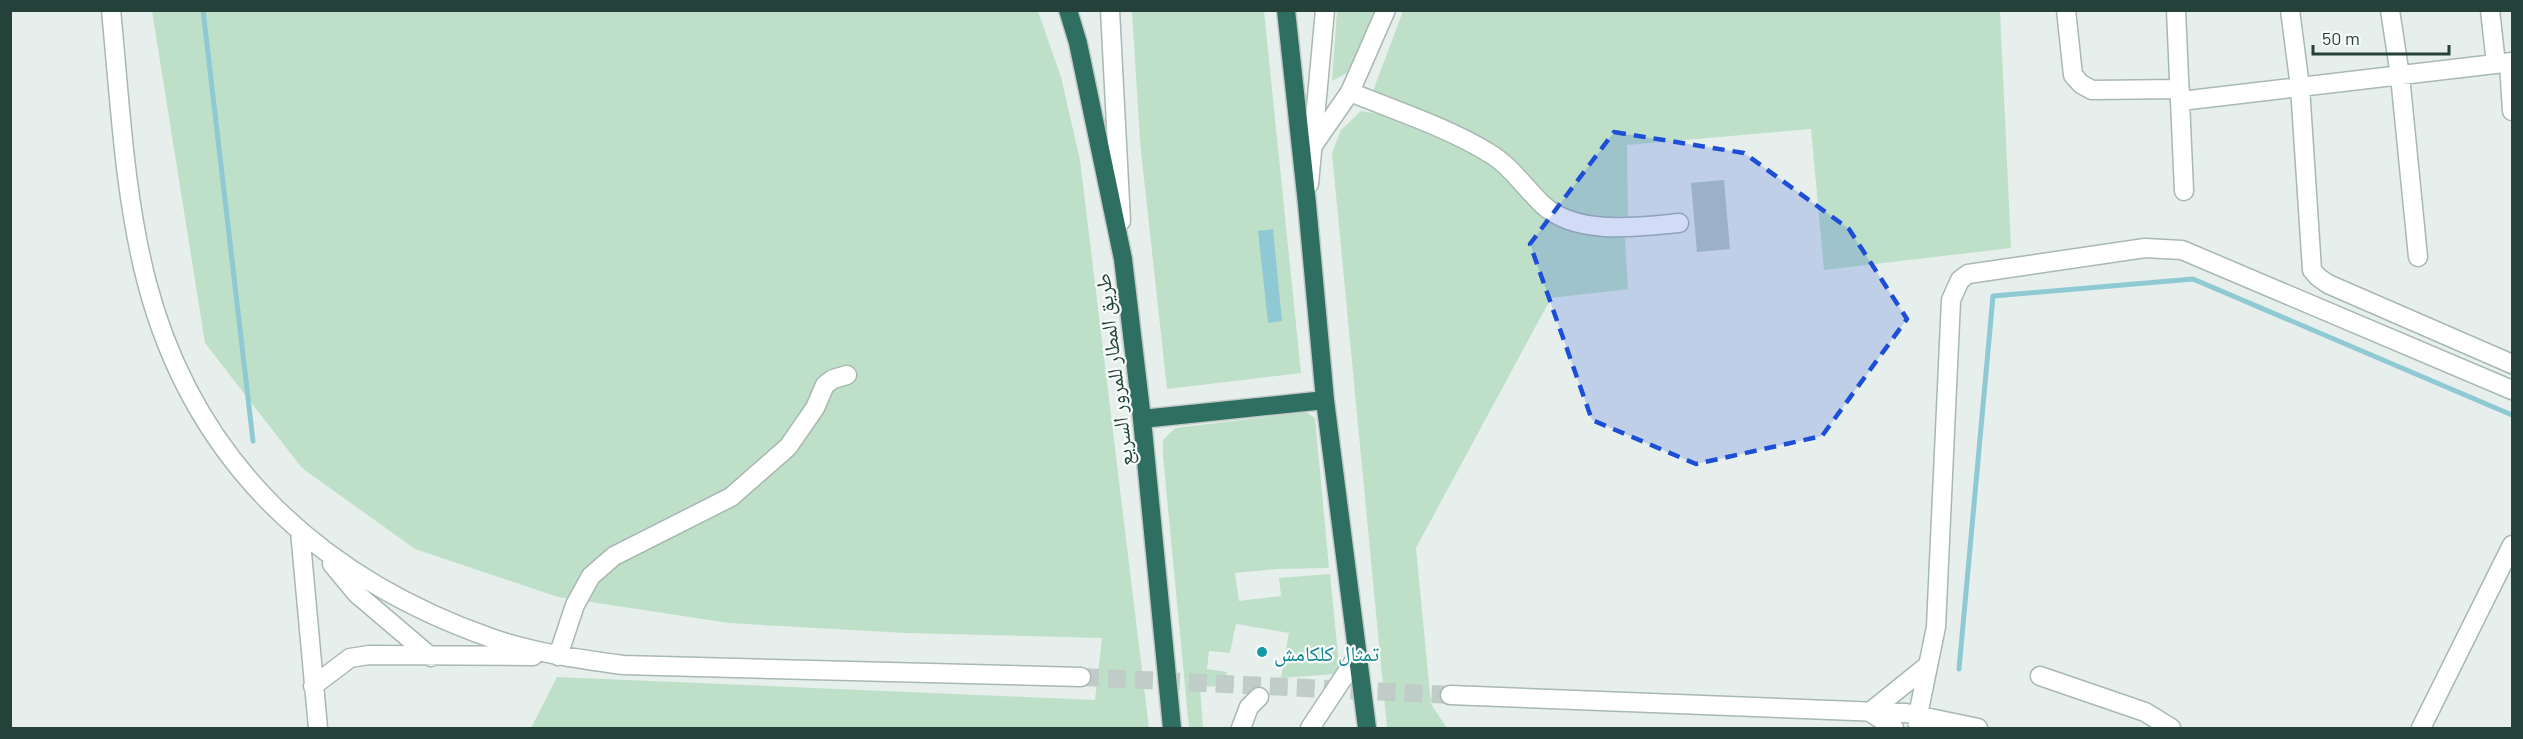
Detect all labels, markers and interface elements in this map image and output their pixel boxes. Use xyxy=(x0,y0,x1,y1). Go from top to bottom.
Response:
scale bar xyxy=(2313,18,2450,56)
text: 50 m xyxy=(2322,27,2360,49)
street label: طريق المطار للمرور السريع xyxy=(1089,272,1139,468)
place label: تمثال كلكامش xyxy=(1274,640,1379,667)
marker: تمثال كلكامش xyxy=(1255,645,1269,659)

